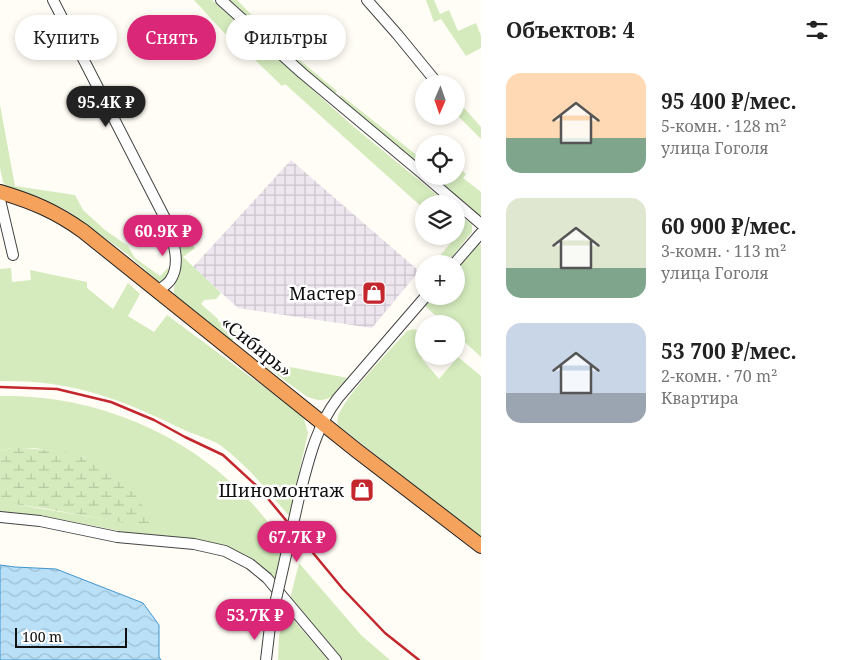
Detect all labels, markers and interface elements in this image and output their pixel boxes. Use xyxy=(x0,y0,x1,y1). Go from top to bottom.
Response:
chip: Купить xyxy=(15,15,117,60)
chip: Снять xyxy=(127,15,216,60)
chip: Фильтры xyxy=(226,15,346,60)
text: Объектов: 4 xyxy=(506,16,635,44)
icon: filters xyxy=(803,16,831,44)
north arrow xyxy=(415,75,465,125)
map controls xyxy=(415,75,465,365)
pin: 95.4K ₽ xyxy=(60,86,152,128)
text: 95 400 ₽/мес. xyxy=(661,87,797,115)
text: 95.4K ₽ xyxy=(77,91,135,113)
icon: home xyxy=(546,93,606,153)
text: 5-комн. · 128 m² xyxy=(661,115,786,137)
button: locate xyxy=(415,135,465,185)
text: улица Гоголя xyxy=(661,137,769,159)
button: layers xyxy=(415,195,465,245)
text: 60 900 ₽/мес. xyxy=(661,212,797,240)
pin: 60.9K ₽ xyxy=(117,214,209,257)
icon: home xyxy=(546,218,606,278)
text: 60.9K ₽ xyxy=(134,220,192,242)
text: 3-комн. · 113 m² xyxy=(661,240,786,262)
button: + xyxy=(415,255,465,305)
text: улица Гоголя xyxy=(661,262,769,284)
shop icon: Мастер xyxy=(361,280,387,306)
place label: Мастер xyxy=(289,281,356,305)
street label: «Сибирь» xyxy=(216,310,298,382)
button: − xyxy=(415,315,465,365)
text: 53 700 ₽/мес. xyxy=(661,337,797,365)
icon: home xyxy=(546,343,606,403)
text: 2-комн. · 70 m² xyxy=(661,365,777,387)
text: Квартира xyxy=(661,387,739,409)
shop icon: Шиномонтаж xyxy=(349,477,375,503)
place label: Шиномонтаж xyxy=(219,478,345,502)
pin: 67.7K ₽ xyxy=(251,520,343,563)
text: 67.7K ₽ xyxy=(268,526,326,548)
pin: 53.7K ₽ xyxy=(209,598,301,641)
text: 53.7K ₽ xyxy=(226,604,284,626)
scale bar xyxy=(15,625,128,648)
text: 100 m xyxy=(22,627,62,646)

